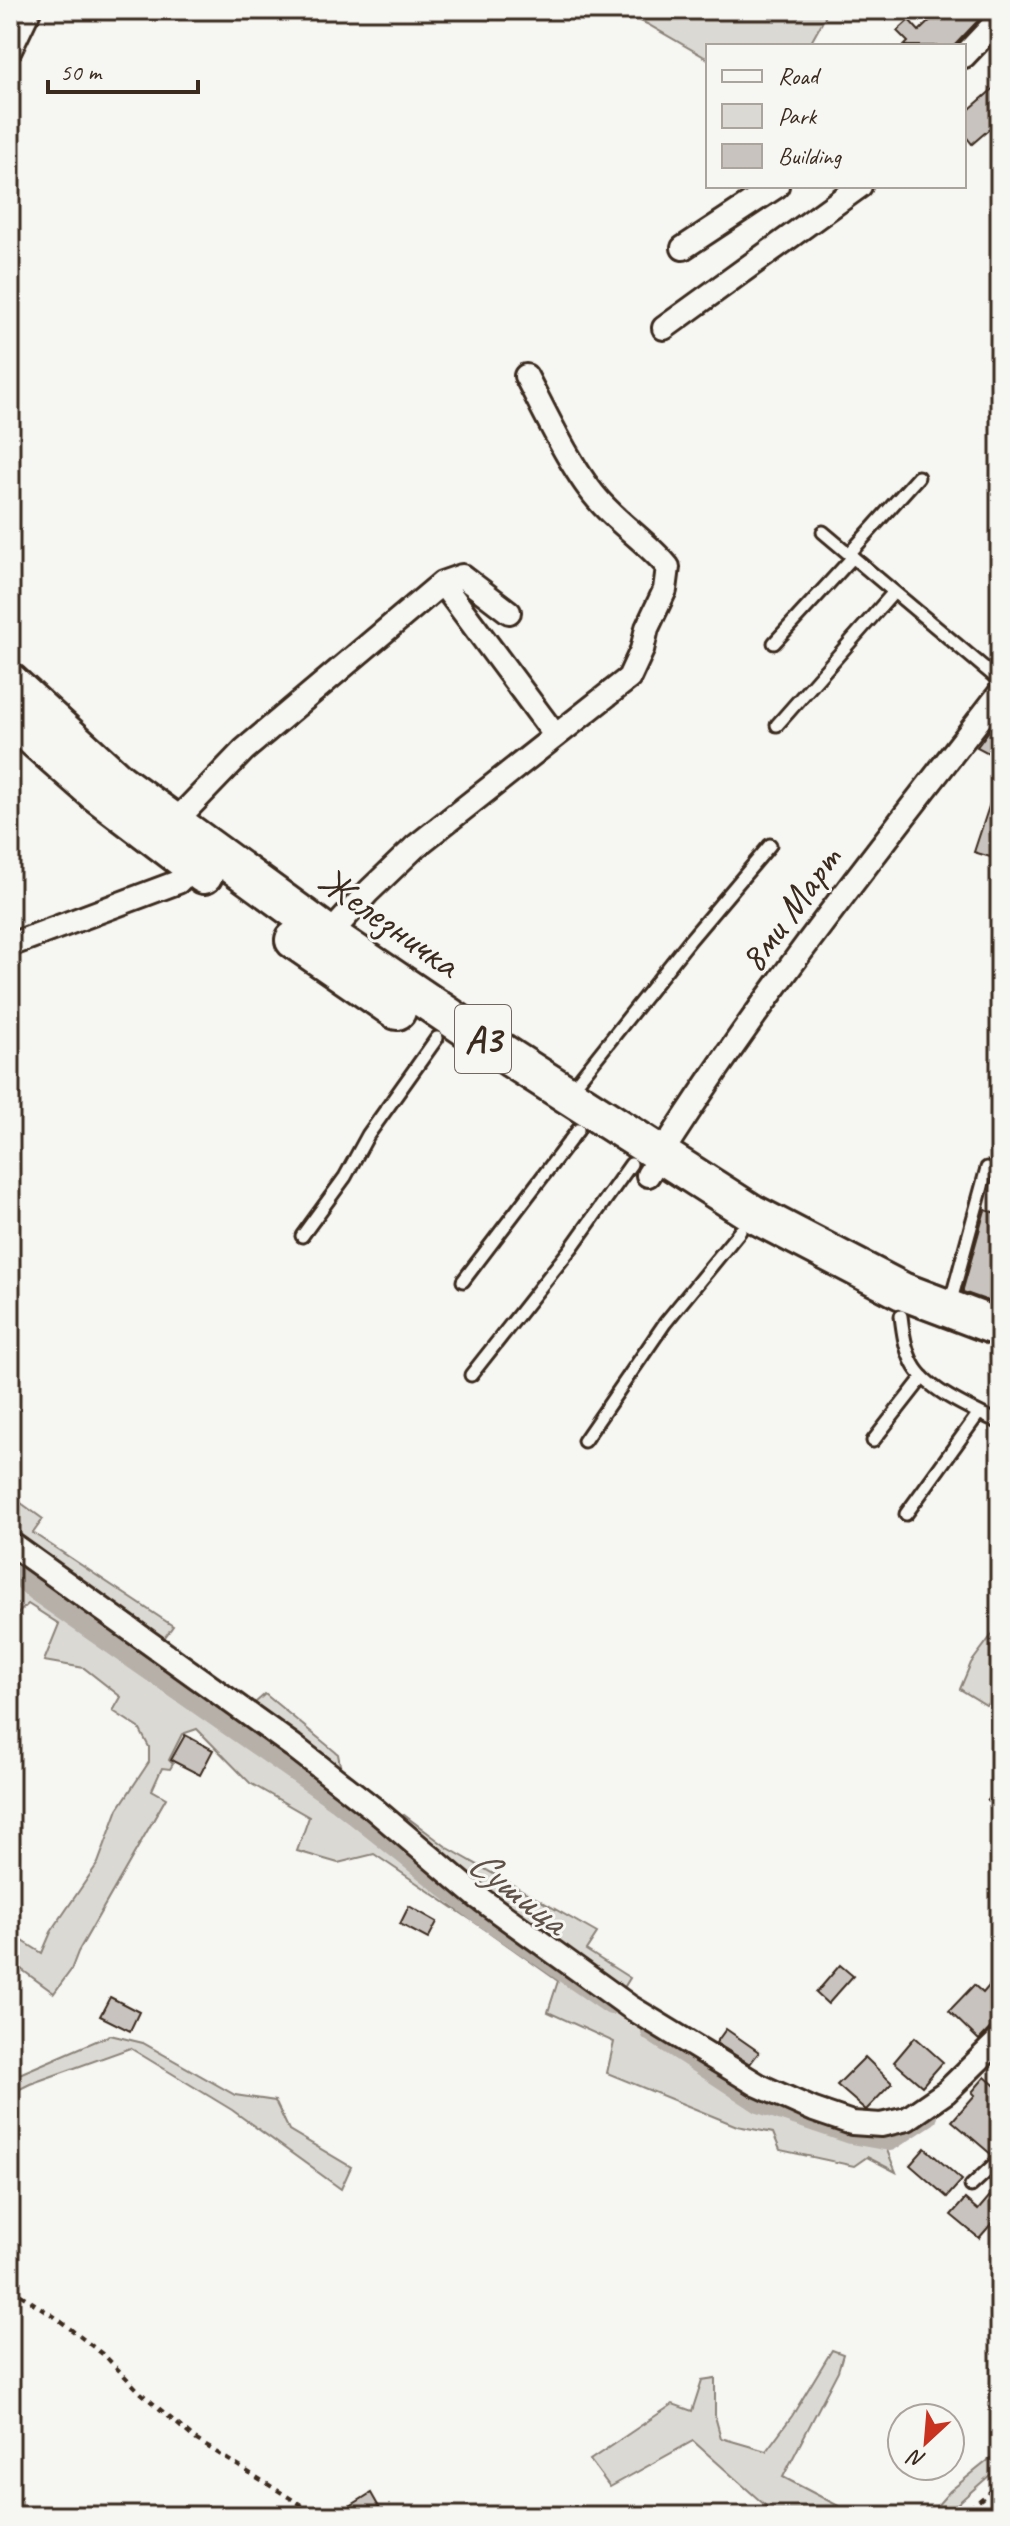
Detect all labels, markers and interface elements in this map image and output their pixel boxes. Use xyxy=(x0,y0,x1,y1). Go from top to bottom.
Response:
scale bar xyxy=(48,44,198,94)
legend xyxy=(706,44,966,188)
text: 50 m xyxy=(60,57,103,87)
text: Road xyxy=(778,61,822,91)
text: Park xyxy=(778,101,818,131)
text: Building xyxy=(778,141,843,171)
street label: 8ми Март xyxy=(727,835,854,982)
street label: Железничка xyxy=(309,855,471,990)
road number: A3 xyxy=(455,1005,511,1073)
water label: Сушица xyxy=(458,1836,582,1949)
north arrow xyxy=(886,2402,966,2482)
text: N xyxy=(902,2442,930,2475)

